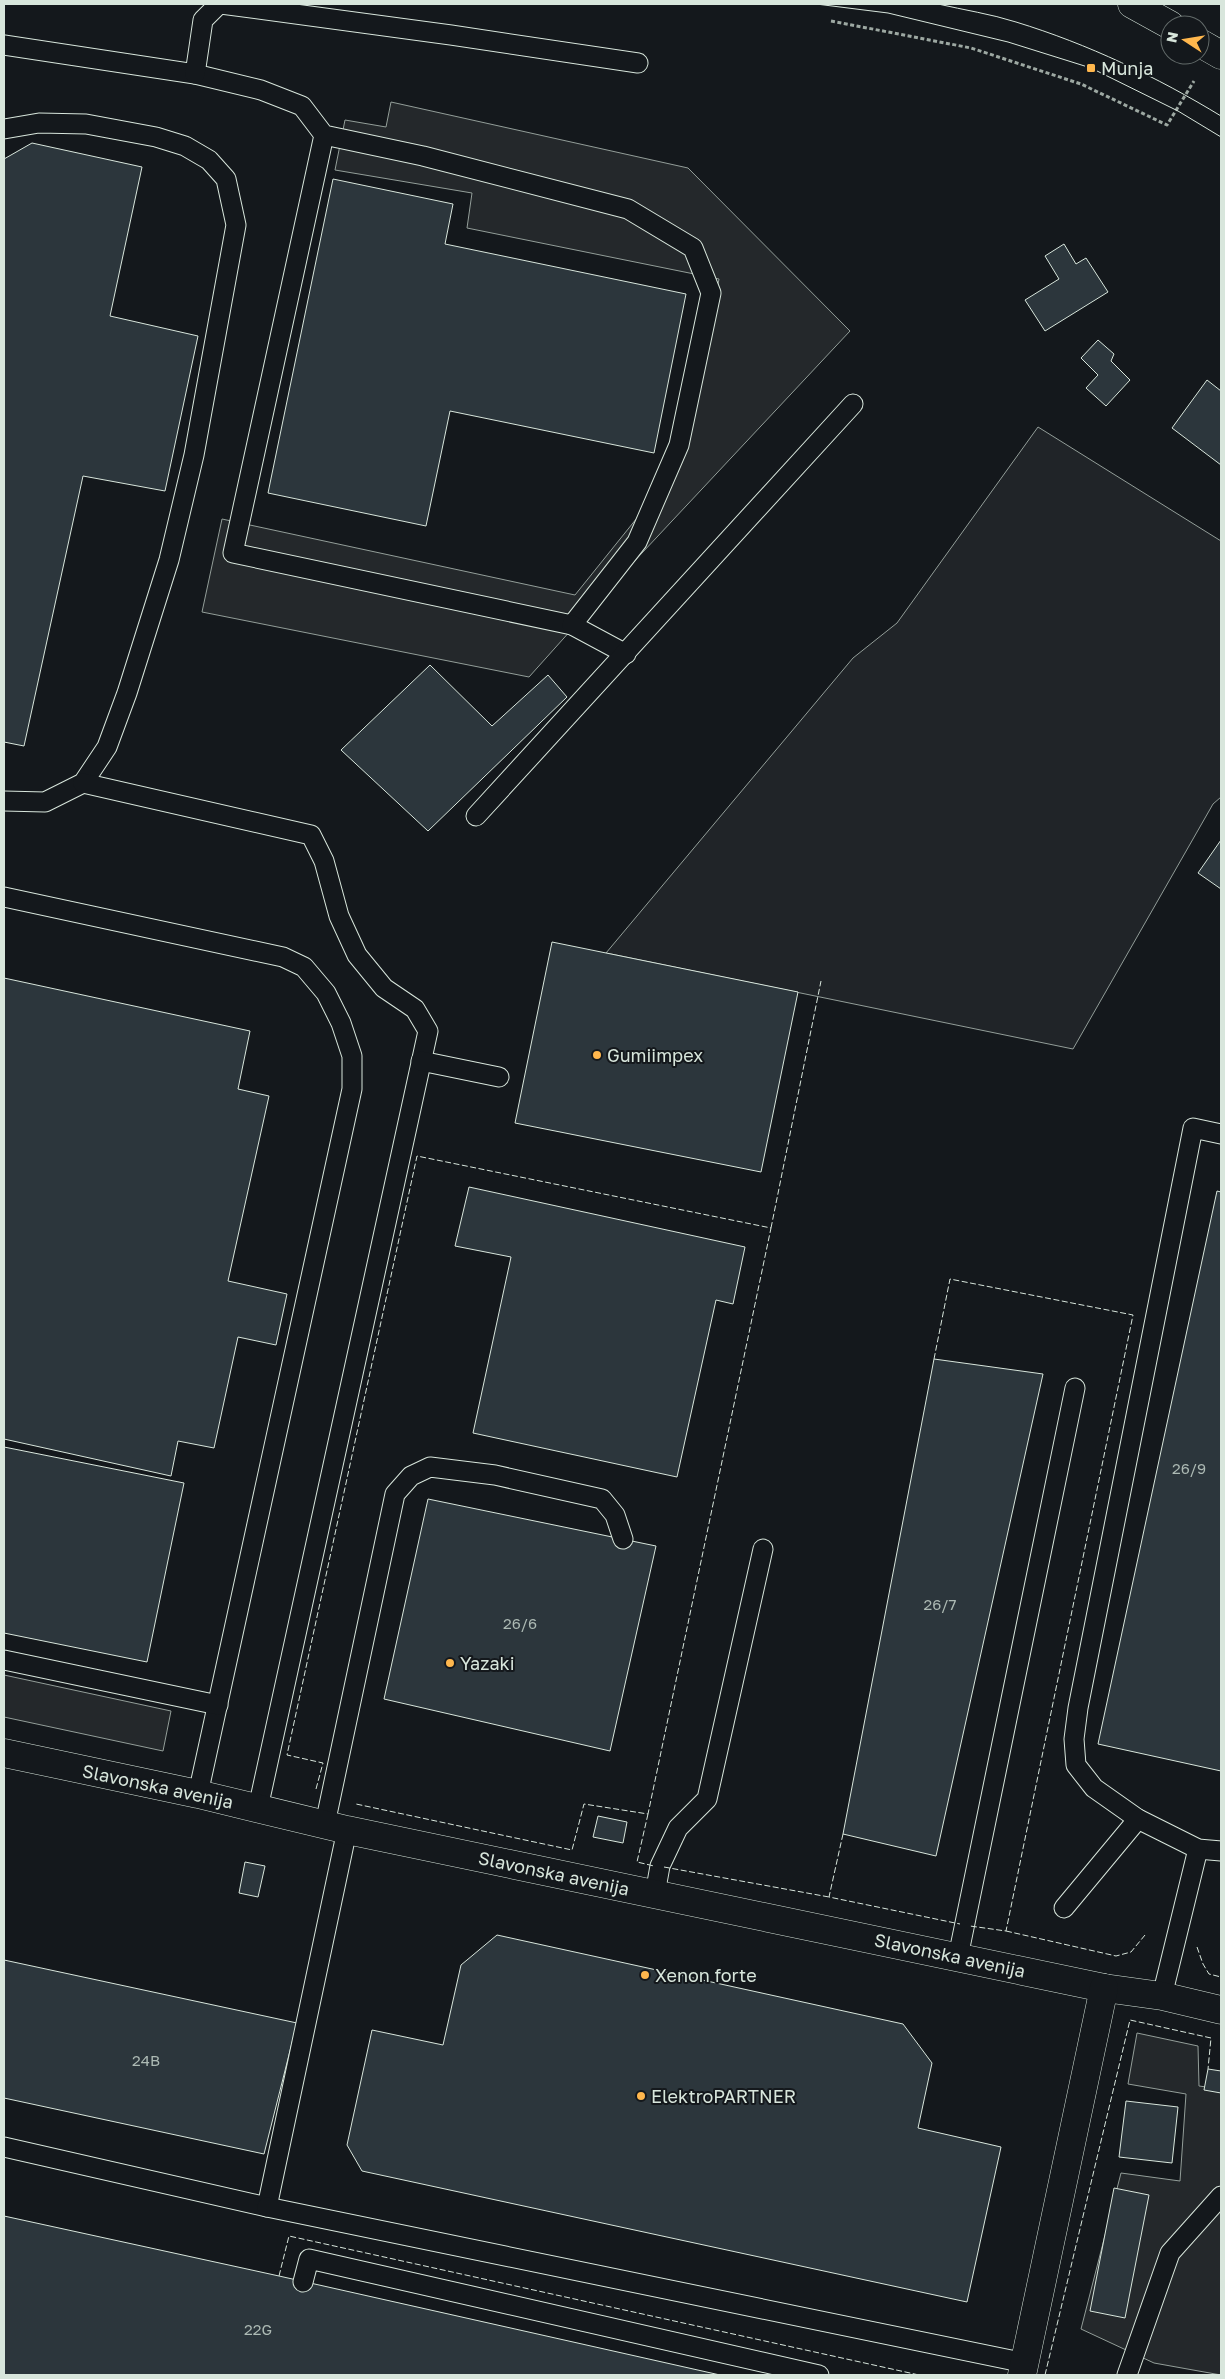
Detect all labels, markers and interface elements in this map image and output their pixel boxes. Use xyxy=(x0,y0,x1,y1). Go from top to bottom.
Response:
north arrow xyxy=(1160,15,1210,65)
text: N xyxy=(1162,30,1181,44)
place label: Munja xyxy=(1101,57,1153,79)
marker: Munja xyxy=(1085,62,1097,74)
place label: Gumiimpex xyxy=(607,1044,703,1066)
marker: Gumiimpex xyxy=(591,1049,603,1061)
house number: 26/9 xyxy=(1172,1459,1206,1477)
house number: 26/7 xyxy=(924,1595,957,1613)
house number: 26/6 xyxy=(503,1614,537,1632)
place label: Yazaki xyxy=(460,1652,515,1674)
marker: Yazaki xyxy=(444,1657,456,1669)
street label: Slavonska avenija xyxy=(81,1759,235,1813)
street label: Slavonska avenija xyxy=(477,1846,631,1900)
street label: Slavonska avenija xyxy=(873,1928,1027,1982)
place label: Xenon forte xyxy=(655,1964,757,1986)
marker: Xenon forte xyxy=(639,1969,651,1981)
house number: 24B xyxy=(132,2051,160,2069)
place label: ElektroPARTNER xyxy=(651,2085,796,2107)
marker: ElektroPARTNER xyxy=(635,2090,647,2102)
house number: 22G xyxy=(244,2320,272,2338)

